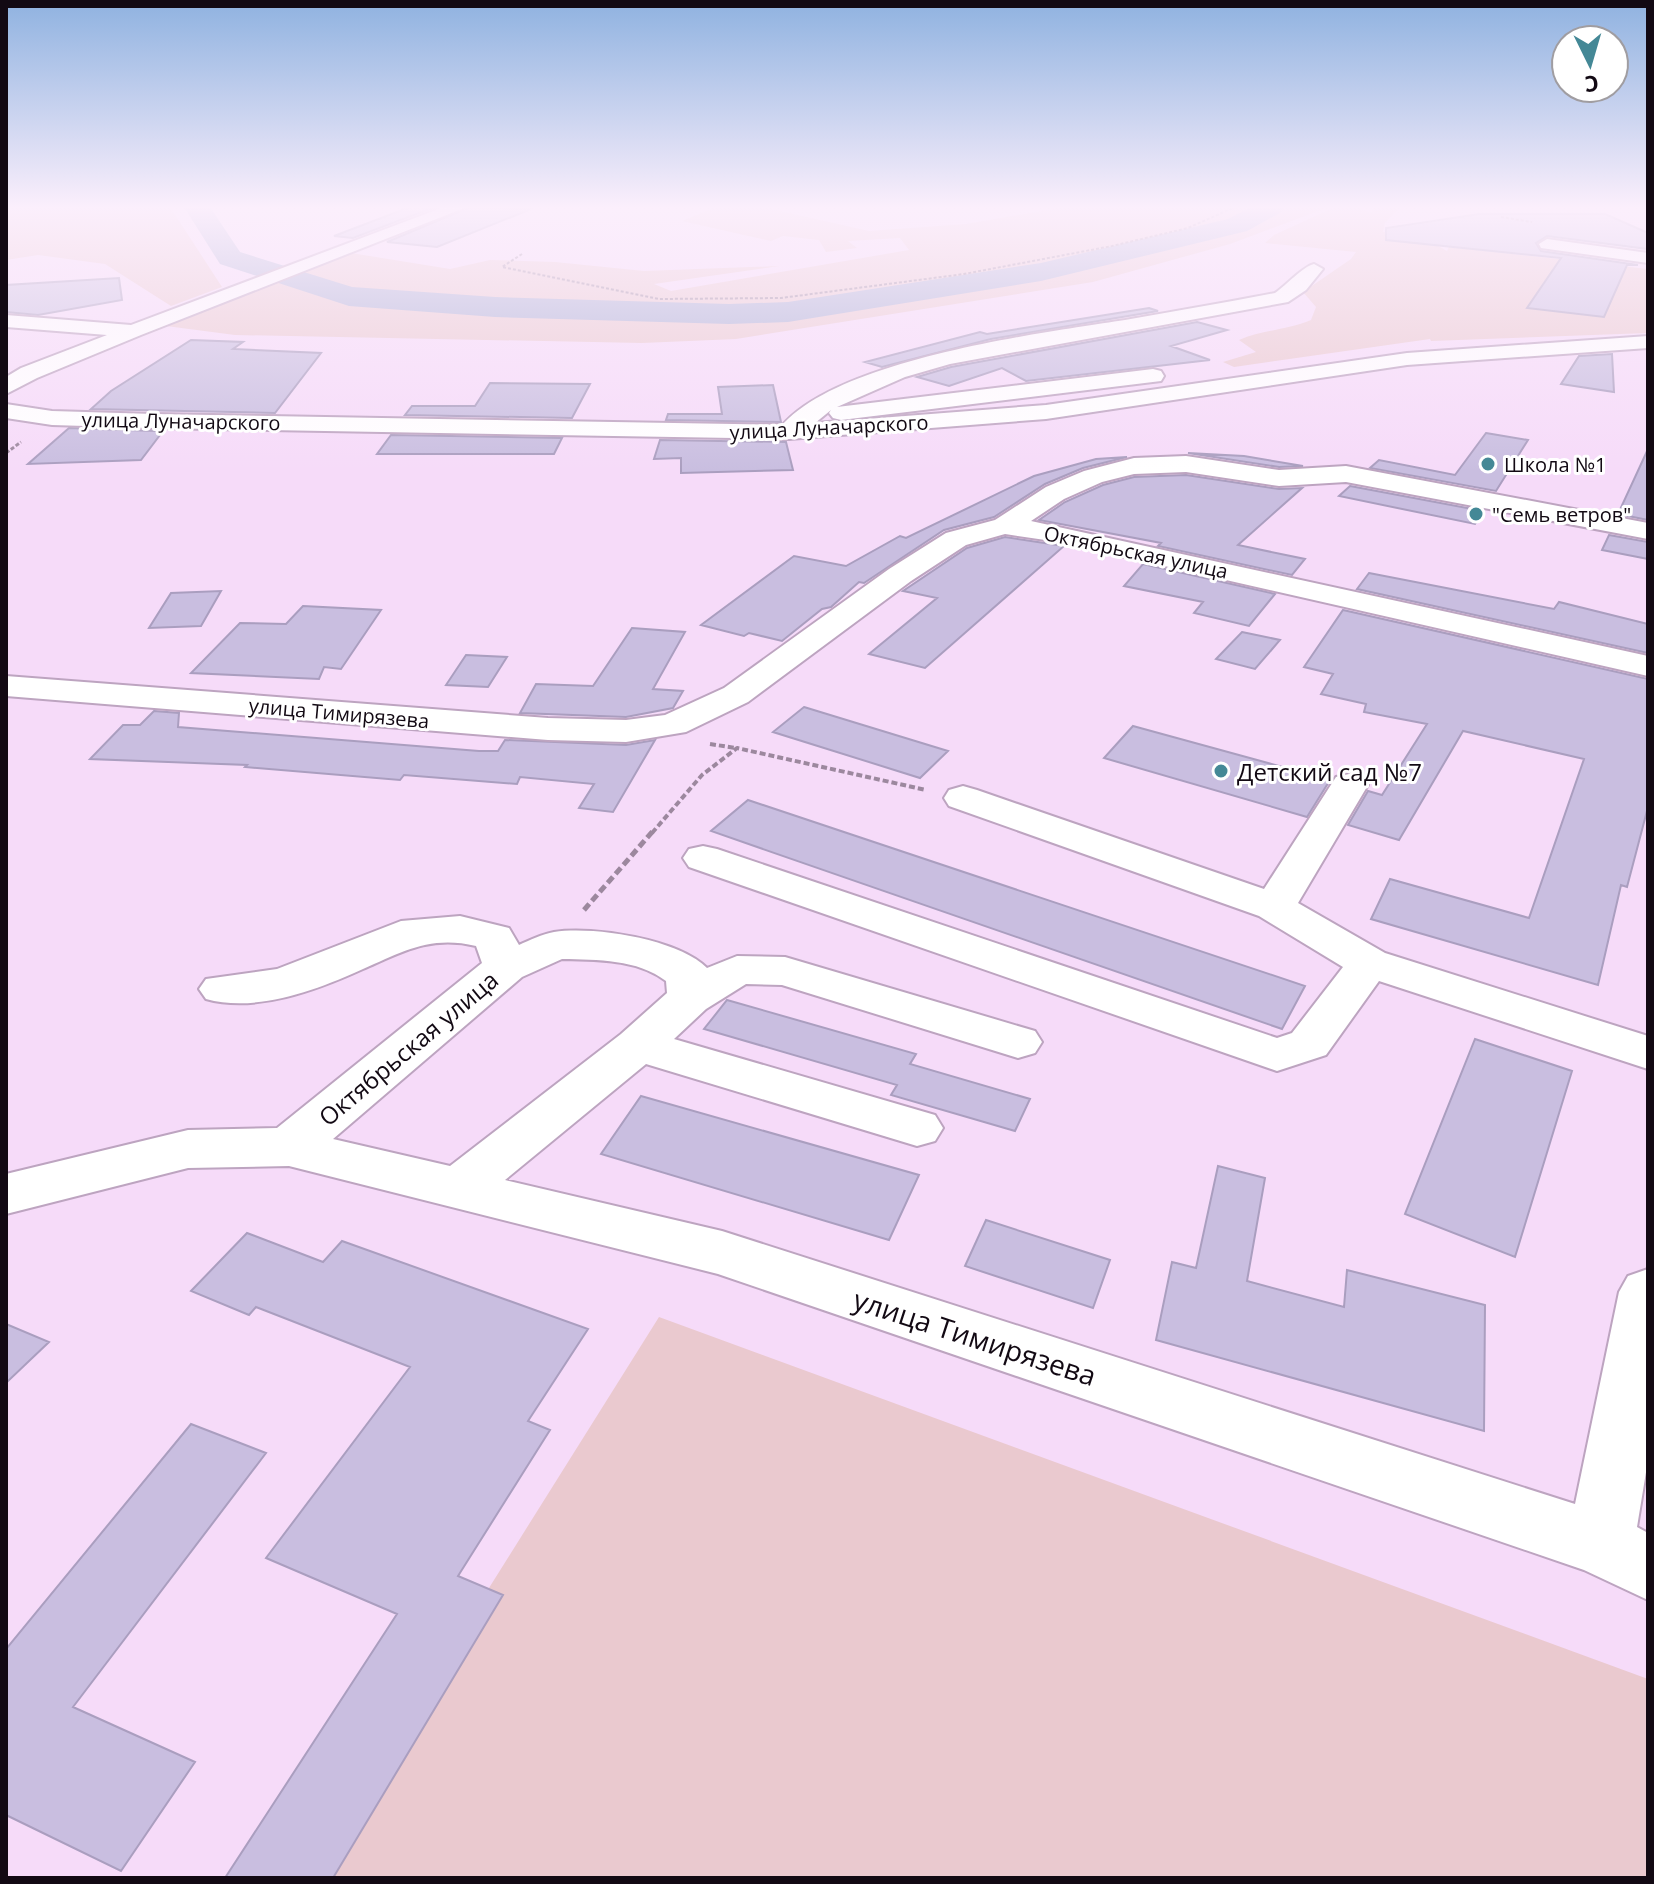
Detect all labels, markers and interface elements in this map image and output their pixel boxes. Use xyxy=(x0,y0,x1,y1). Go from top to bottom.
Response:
north arrow xyxy=(1550,24,1630,104)
text: С xyxy=(1584,69,1600,100)
street label: улица Луначарского xyxy=(81,406,281,436)
street label: улица Луначарского xyxy=(729,408,929,446)
place label: Школа №1 xyxy=(1504,451,1607,478)
marker: Школа №1 xyxy=(1479,455,1497,473)
place label: "Семь ветров" xyxy=(1492,501,1631,528)
marker: "Семь ветров" xyxy=(1467,505,1485,523)
street label: Октябрьская улица xyxy=(1042,519,1230,585)
street label: улица Тимирязева xyxy=(248,692,430,734)
place label: Детский сад №7 xyxy=(1237,755,1422,788)
marker: Детский сад №7 xyxy=(1212,762,1230,780)
street label: Октябрьская улица xyxy=(311,963,505,1133)
street label: улица Тимирязева xyxy=(849,1280,1101,1394)

